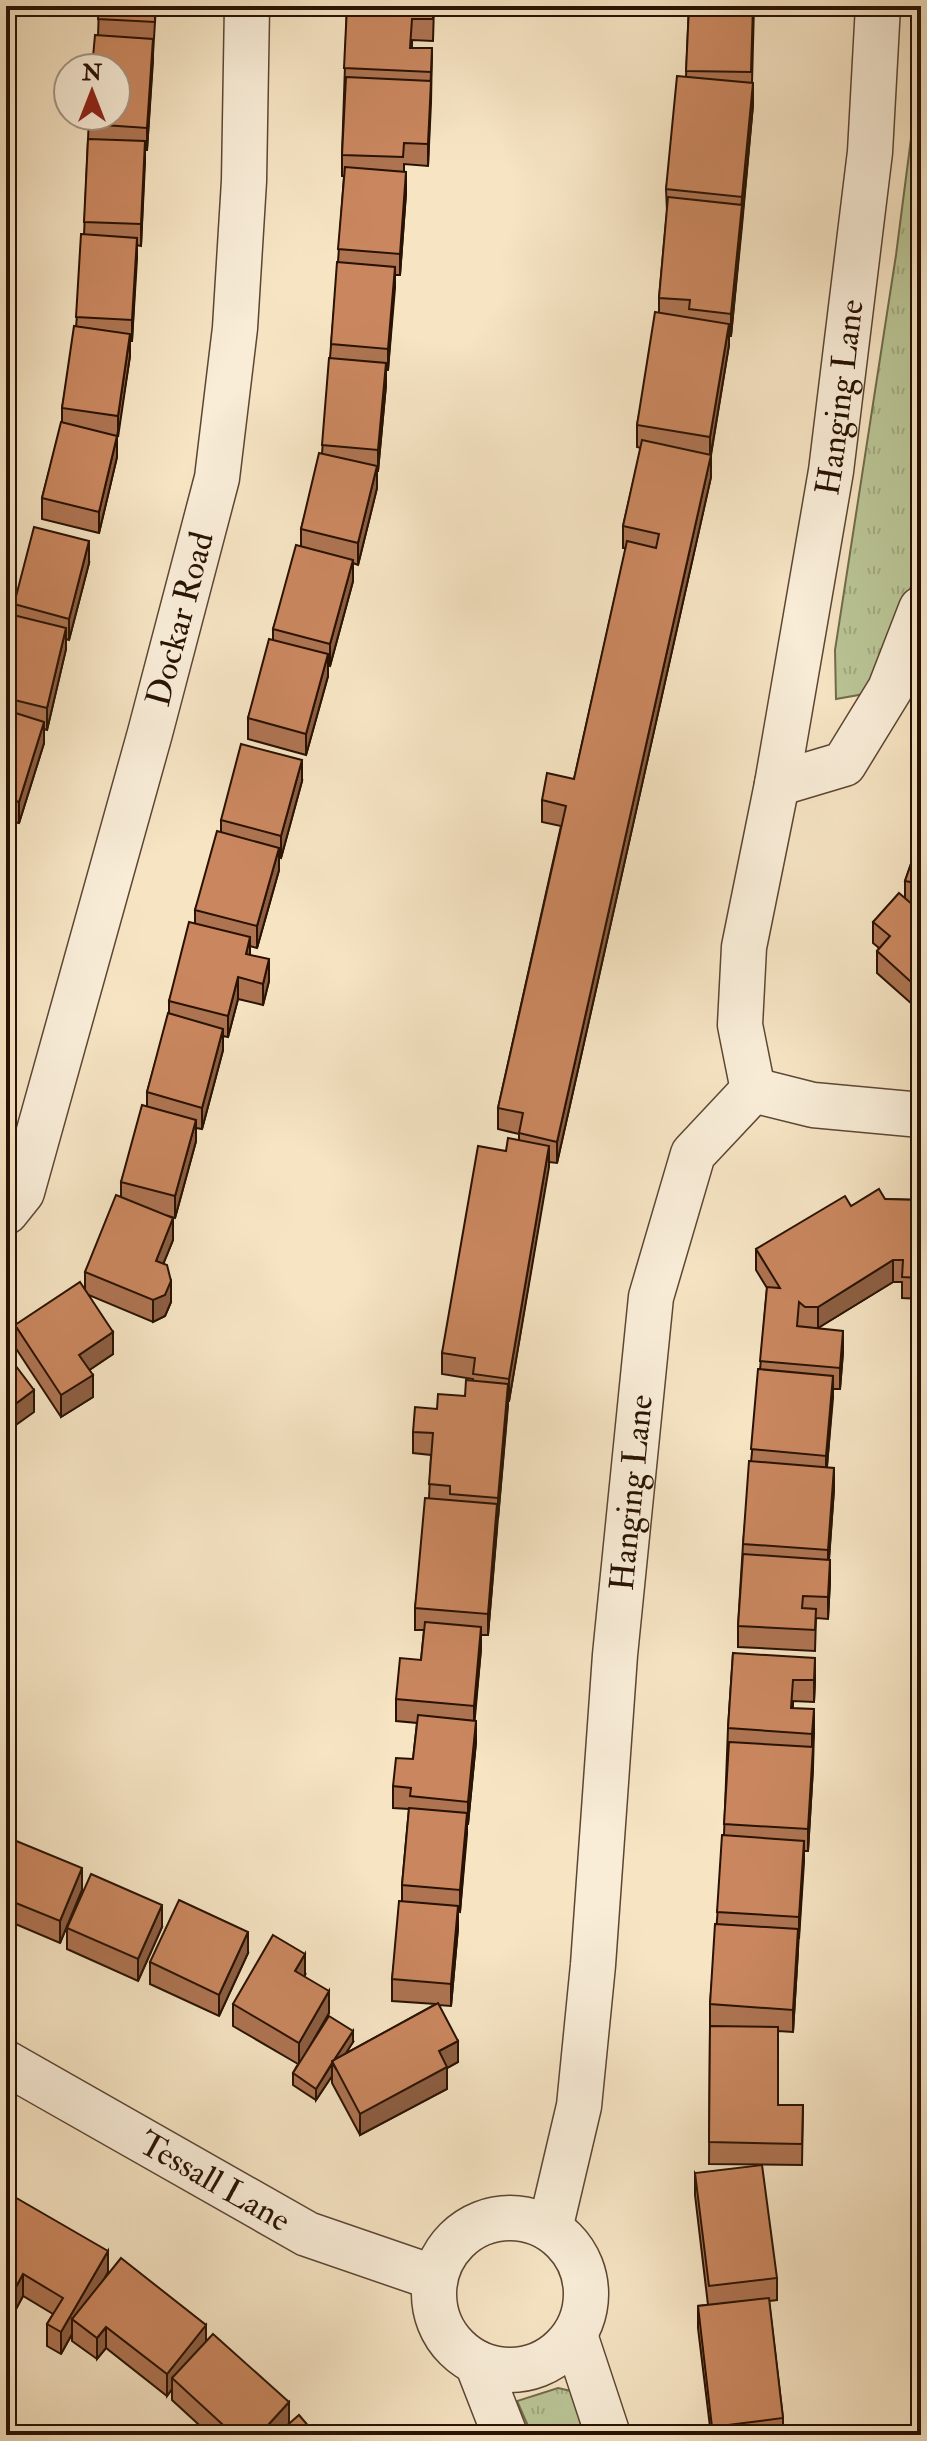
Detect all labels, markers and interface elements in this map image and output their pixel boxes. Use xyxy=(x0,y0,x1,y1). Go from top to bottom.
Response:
north arrow xyxy=(52,52,132,132)
text: N xyxy=(81,59,102,87)
street label: Hanging Lane xyxy=(806,297,873,499)
street label: Dockar Road xyxy=(136,527,224,711)
street label: Hanging Lane xyxy=(600,1393,663,1593)
street label: Tessall Lane xyxy=(131,2122,298,2242)

